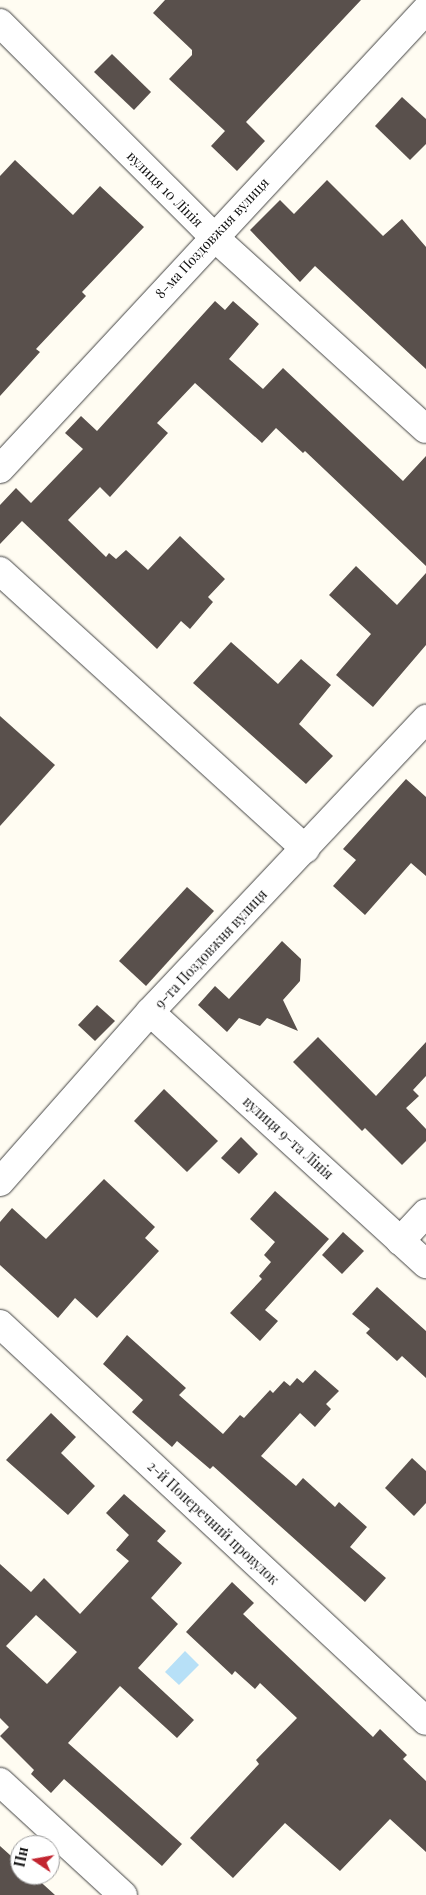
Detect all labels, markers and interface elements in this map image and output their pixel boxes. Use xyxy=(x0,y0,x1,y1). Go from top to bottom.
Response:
street label: вулиця 10 Лінія xyxy=(124,148,206,230)
street label: 8-ма Поздовжня вулиця xyxy=(152,174,272,302)
street label: 9-та Поздовжня вулиця xyxy=(152,886,270,1012)
street label: вулиця 9-та Лінія xyxy=(239,1093,337,1183)
street label: 2-й Поперечний провулок xyxy=(144,1458,282,1588)
north arrow xyxy=(10,1835,60,1885)
text: Пн xyxy=(9,1845,32,1869)

